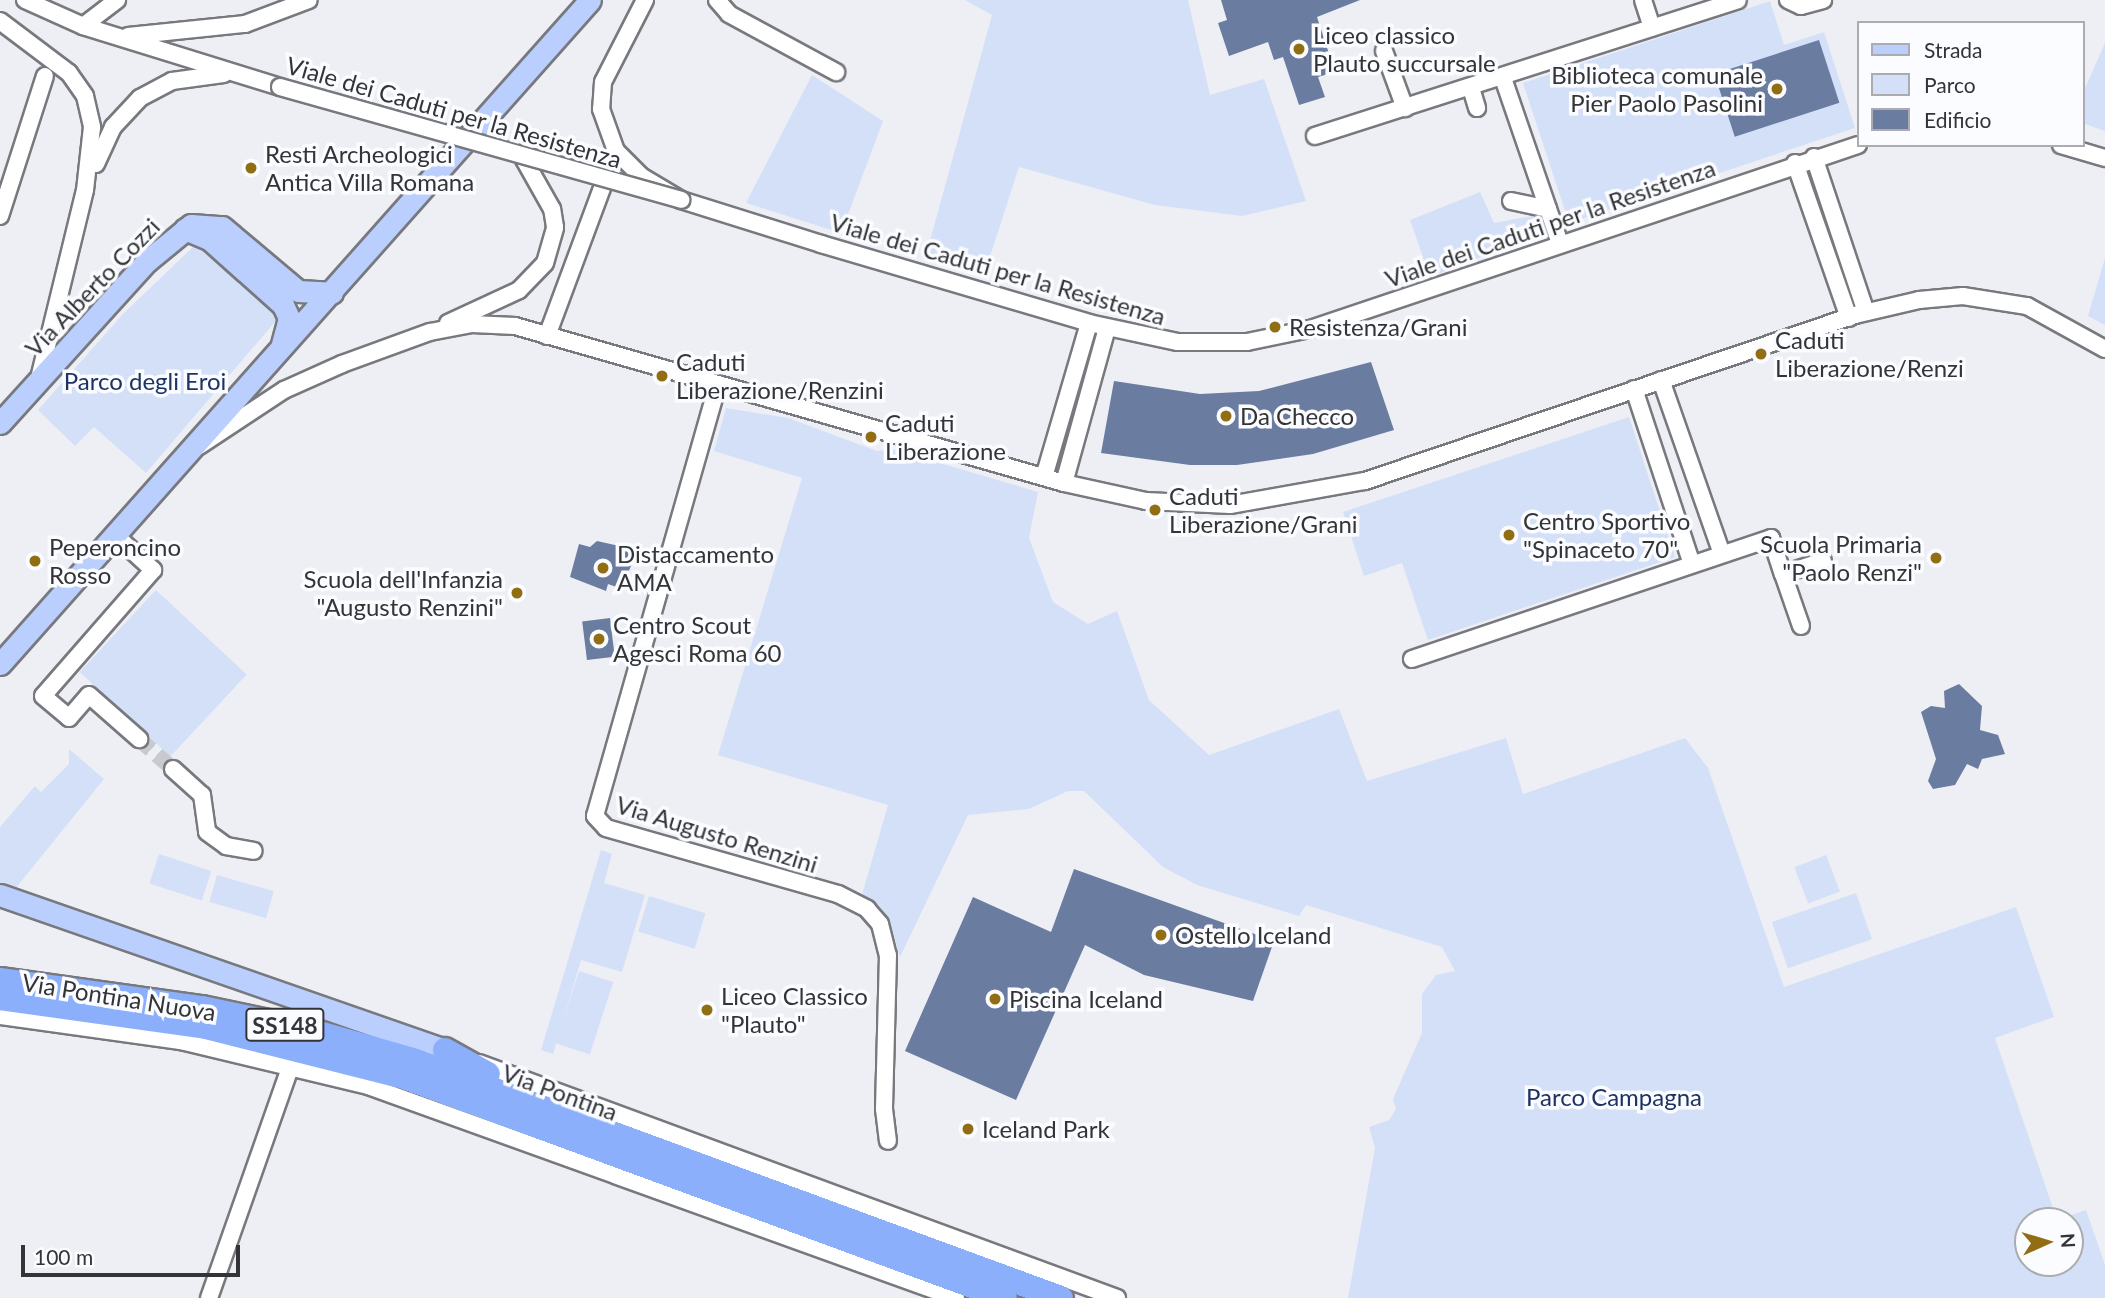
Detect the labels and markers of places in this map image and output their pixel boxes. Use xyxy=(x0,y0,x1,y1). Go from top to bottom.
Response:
place label: Liceo classico Plauto succursale xyxy=(1313,21,1496,77)
marker: Liceo classico Plauto succursale xyxy=(1291,41,1307,57)
place label: Biblioteca comunale Pier Paolo Pasolini xyxy=(1551,61,1763,117)
marker: Biblioteca comunale Pier Paolo Pasolini xyxy=(1769,81,1785,97)
place label: Resti Archeologici Antica Villa Romana xyxy=(265,140,475,196)
marker: Resti Archeologici Antica Villa Romana xyxy=(243,160,259,176)
place label: Resistenza/Grani xyxy=(1289,313,1467,341)
marker: Resistenza/Grani xyxy=(1267,319,1283,335)
place label: Caduti Liberazione/Renzi xyxy=(1775,326,1964,382)
marker: Caduti Liberazione/Renzi xyxy=(1753,346,1769,362)
place label: Caduti Liberazione/Renzini xyxy=(676,348,884,404)
marker: Caduti Liberazione/Renzini xyxy=(654,368,670,384)
place label: Da Checco xyxy=(1240,402,1354,430)
marker: Da Checco xyxy=(1218,408,1234,424)
place label: Caduti Liberazione xyxy=(885,409,1006,465)
marker: Caduti Liberazione xyxy=(863,429,879,445)
place label: Caduti Liberazione/Grani xyxy=(1169,482,1358,538)
marker: Caduti Liberazione/Grani xyxy=(1147,502,1163,518)
place label: Centro Sportivo "Spinaceto 70" xyxy=(1523,507,1690,563)
marker: Centro Sportivo "Spinaceto 70" xyxy=(1501,527,1517,543)
place label: Scuola Primaria "Paolo Renzi" xyxy=(1760,530,1922,586)
place label: Peperoncino Rosso xyxy=(49,533,181,589)
place label: Distaccamento AMA xyxy=(617,540,774,596)
marker: Scuola Primaria "Paolo Renzi" xyxy=(1928,550,1944,566)
marker: Peperoncino Rosso xyxy=(27,553,43,569)
marker: Distaccamento AMA xyxy=(595,560,611,576)
place label: Scuola dell'Infanzia "Augusto Renzini" xyxy=(304,565,503,621)
marker: Scuola dell'Infanzia "Augusto Renzini" xyxy=(509,585,525,601)
place label: Centro Scout Agesci Roma 60 xyxy=(613,611,781,667)
marker: Centro Scout Agesci Roma 60 xyxy=(591,631,607,647)
place label: Ostello Iceland xyxy=(1175,921,1331,949)
marker: Ostello Iceland xyxy=(1153,927,1169,943)
place label: Liceo Classico "Plauto" xyxy=(721,982,868,1038)
place label: Piscina Iceland xyxy=(1009,985,1163,1013)
marker: Piscina Iceland xyxy=(987,991,1003,1007)
marker: Liceo Classico "Plauto" xyxy=(699,1002,715,1018)
place label: Iceland Park xyxy=(982,1115,1110,1143)
marker: Iceland Park xyxy=(960,1121,976,1137)

